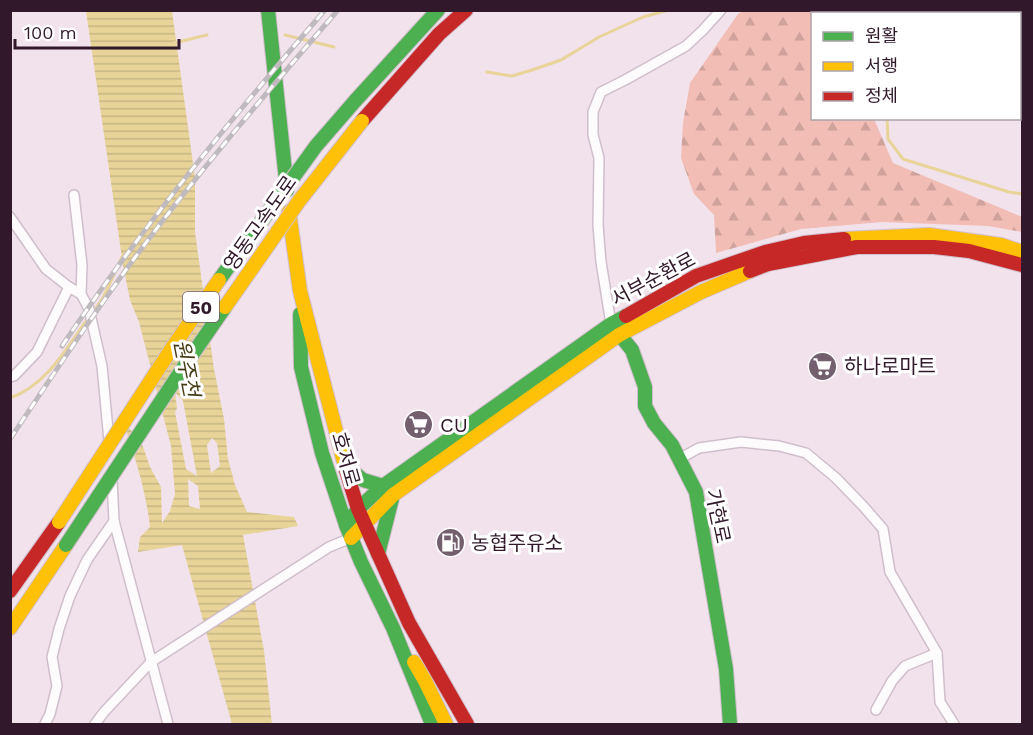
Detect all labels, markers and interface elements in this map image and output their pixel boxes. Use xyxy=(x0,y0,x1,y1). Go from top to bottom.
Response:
scale bar xyxy=(15,12,178,50)
legend xyxy=(811,12,1021,120)
text: 100 m xyxy=(24,22,77,43)
text: 원활 xyxy=(865,25,898,46)
text: 서행 xyxy=(865,55,898,76)
text: 정체 xyxy=(865,85,898,106)
street label: 영동고속도로 xyxy=(219,171,301,275)
street label: 서부순환로 xyxy=(607,247,699,311)
road number: 50 xyxy=(183,292,219,322)
water label: 원주천 xyxy=(169,337,205,401)
supermarket icon: 하나로마트 xyxy=(807,350,839,382)
place label: 하나로마트 xyxy=(844,354,936,378)
supermarket icon: CU xyxy=(403,409,435,441)
place label: CU xyxy=(440,413,468,437)
street label: 호저로 xyxy=(327,429,365,489)
street label: 가현로 xyxy=(701,487,735,545)
fuel station icon: 농협주유소 xyxy=(434,527,466,559)
place label: 농협주유소 xyxy=(471,531,563,555)

